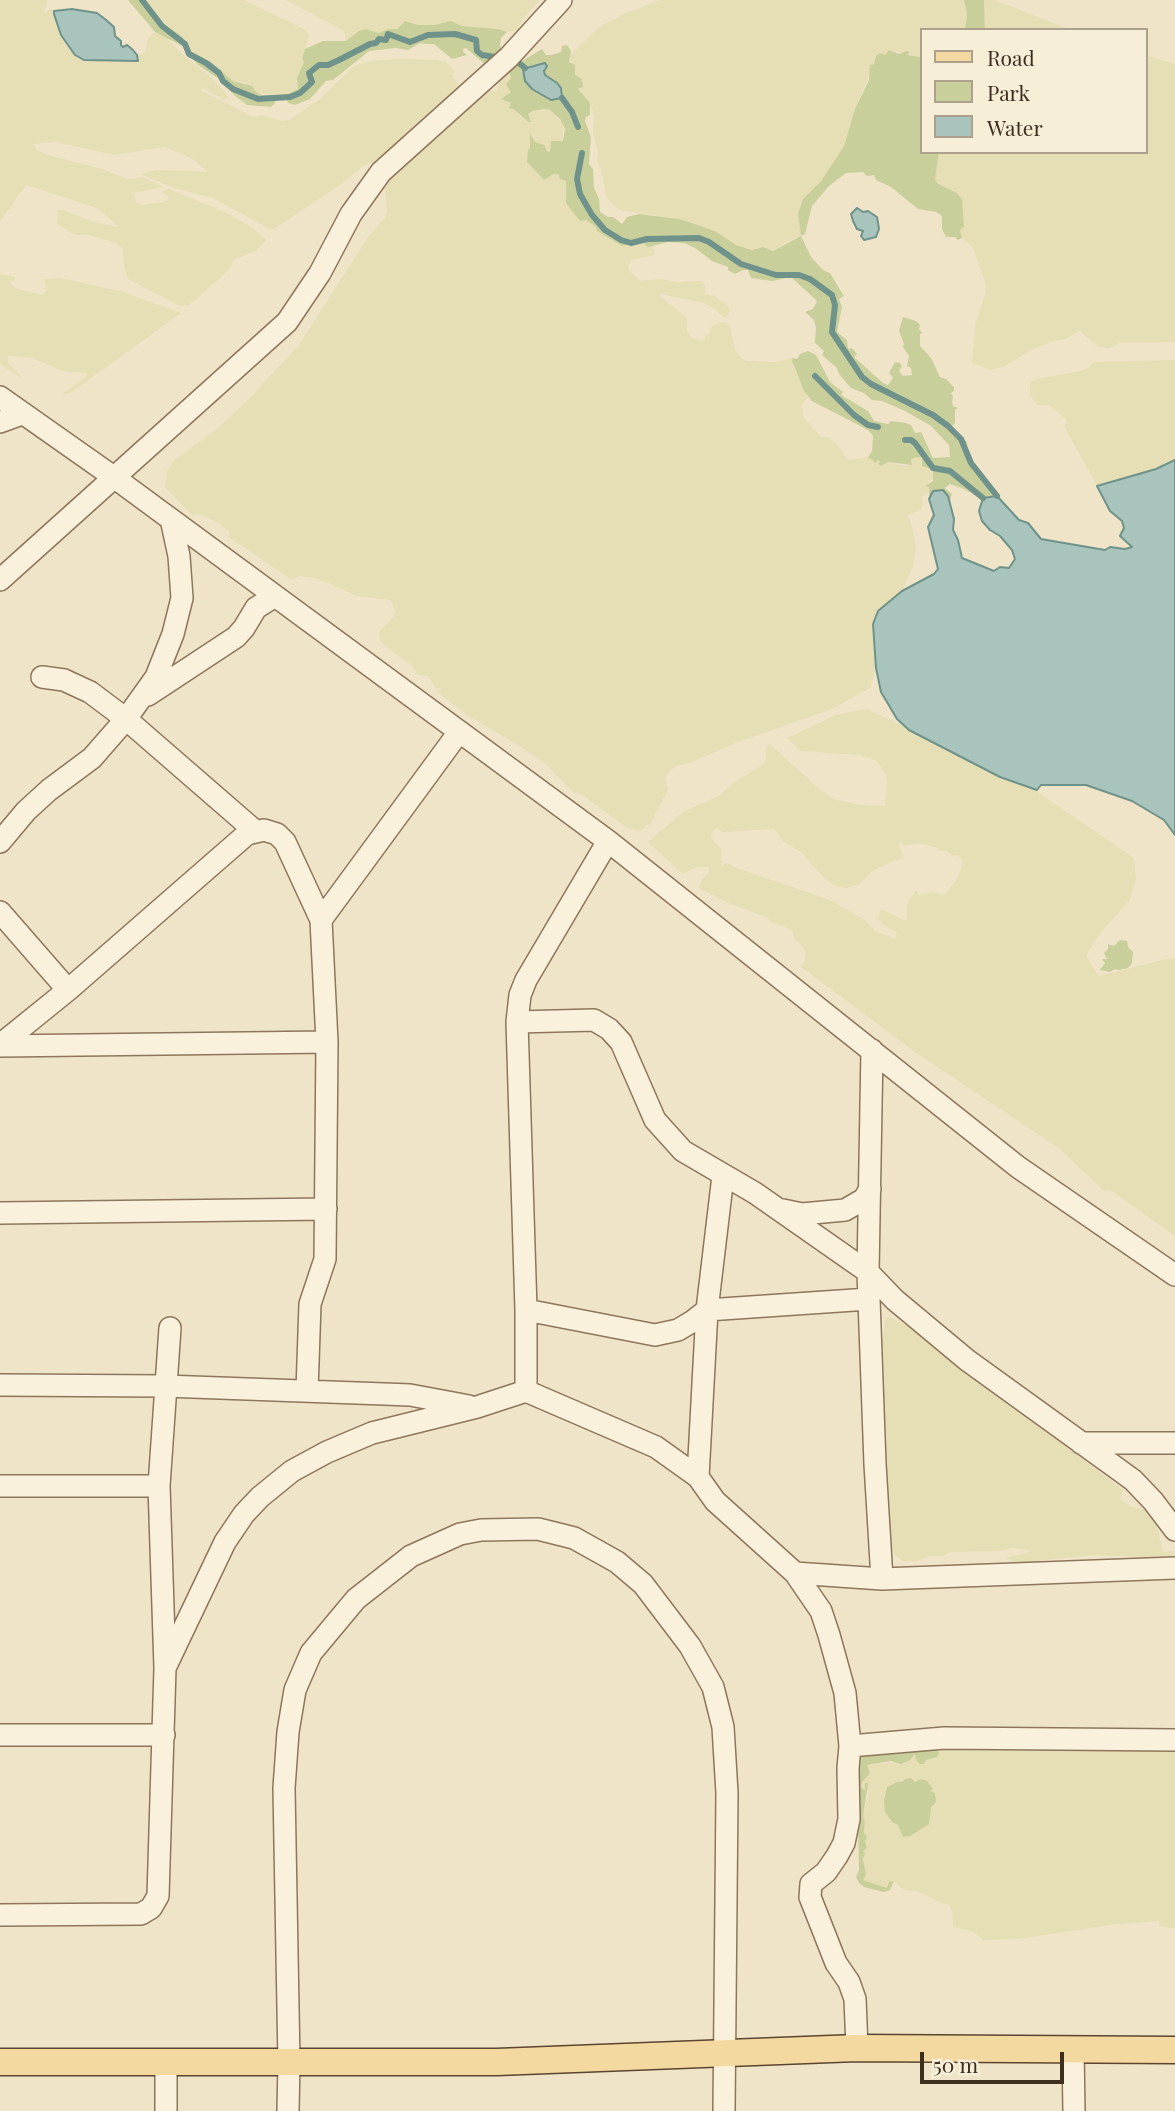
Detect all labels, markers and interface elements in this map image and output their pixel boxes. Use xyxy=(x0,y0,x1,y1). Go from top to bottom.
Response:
legend xyxy=(920,28,1147,154)
text: Road xyxy=(987,43,1035,71)
text: Park xyxy=(987,78,1030,106)
text: Water xyxy=(987,113,1043,141)
scale bar xyxy=(923,2038,1066,2082)
text: 50 m xyxy=(933,2050,978,2078)

